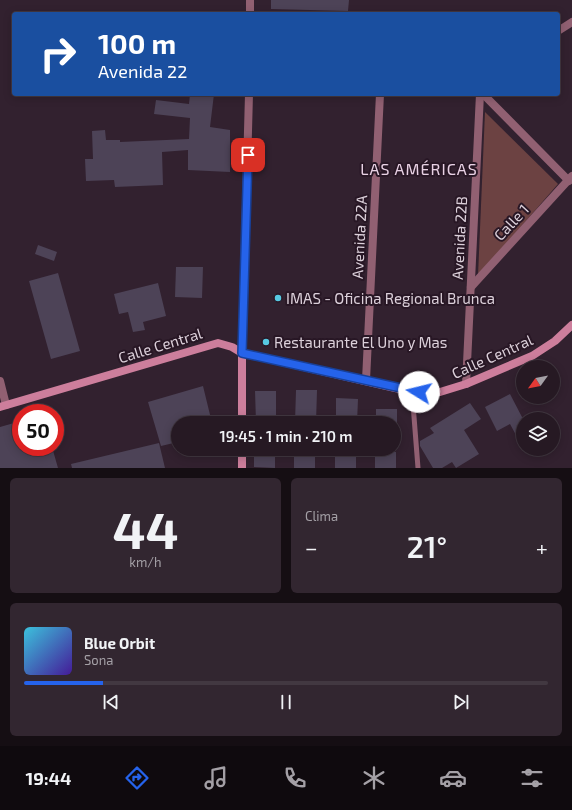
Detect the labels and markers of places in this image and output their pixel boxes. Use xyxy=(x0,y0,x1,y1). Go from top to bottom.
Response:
pin xyxy=(231,138,265,172)
place label: IMAS - Oficina Regional Brunca xyxy=(286,289,495,307)
marker: IMAS - Oficina Regional Brunca xyxy=(273,293,283,303)
place label: Restaurante El Uno y Mas xyxy=(274,333,447,351)
marker: Restaurante El Uno y Mas xyxy=(261,337,271,347)

